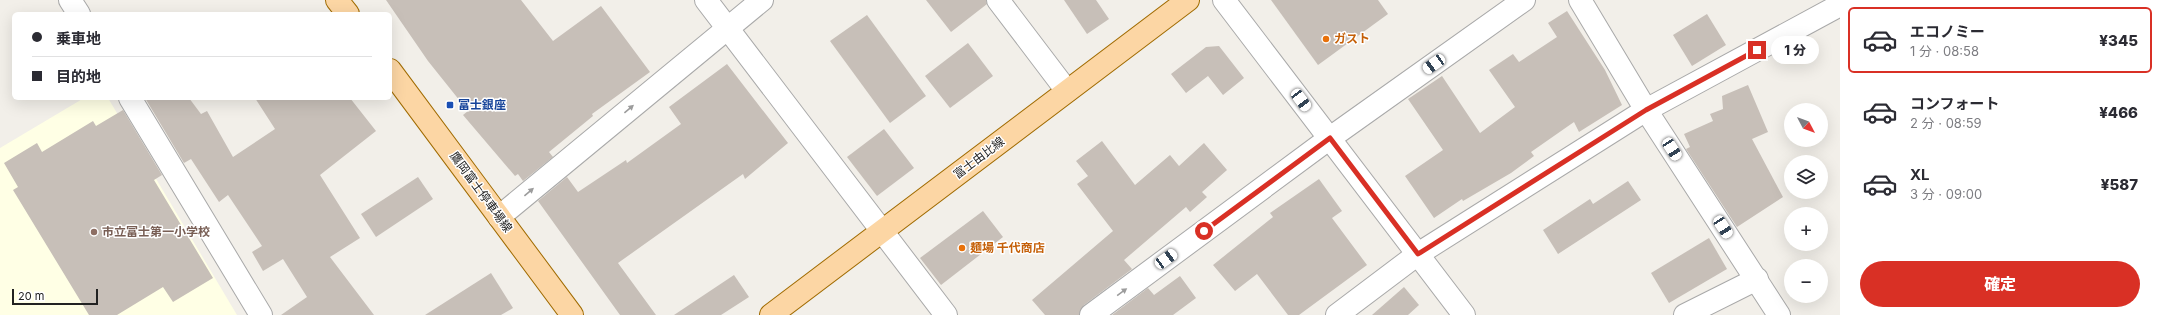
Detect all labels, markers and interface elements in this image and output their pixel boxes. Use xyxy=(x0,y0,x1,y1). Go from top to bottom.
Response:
icon: car xyxy=(1862,22,1898,58)
text: エコノミー xyxy=(1910,22,1985,41)
text: 乗車地 xyxy=(56,29,101,48)
place label: ガスト xyxy=(1334,31,1370,46)
text: ¥345 xyxy=(2099,31,2138,50)
marker: ガスト xyxy=(1321,34,1331,44)
callout: 1 分 xyxy=(1771,36,1819,64)
route end xyxy=(1748,41,1766,59)
text: 1 分 xyxy=(1784,42,1806,58)
text: 1 分 · 08:58 xyxy=(1910,43,1979,59)
car xyxy=(1421,52,1447,76)
text: 目的地 xyxy=(56,67,101,86)
car xyxy=(1289,87,1313,113)
icon: car xyxy=(1862,94,1898,130)
text: コンフォート xyxy=(1910,94,2000,113)
place label: 富士銀座 xyxy=(458,97,506,112)
marker: 富士銀座 xyxy=(445,100,455,110)
north arrow xyxy=(1784,103,1828,147)
map controls xyxy=(1784,103,1828,303)
text: ¥466 xyxy=(2099,103,2138,122)
one-way arrow xyxy=(624,104,635,113)
text: 2 分 · 08:59 xyxy=(1910,115,1982,131)
street label: 富士由比線 xyxy=(950,134,1007,182)
car xyxy=(1660,136,1684,162)
street label: 鷹岡富士停車場線 xyxy=(447,148,516,235)
button: layers xyxy=(1784,155,1828,199)
text: XL xyxy=(1910,165,1930,184)
icon: car xyxy=(1862,166,1898,202)
text: ¥587 xyxy=(2101,175,2138,194)
text: 3 分 · 09:00 xyxy=(1910,186,1982,202)
one-way arrow xyxy=(524,187,535,196)
button: + xyxy=(1784,207,1828,251)
car xyxy=(1711,214,1735,240)
route start xyxy=(1195,222,1213,240)
place label: 市立富士第一小学校 xyxy=(102,224,210,239)
marker: 市立富士第一小学校 xyxy=(89,227,99,237)
place label: 麺場 千代商店 xyxy=(970,240,1045,255)
marker: 麺場 千代商店 xyxy=(957,243,967,253)
car xyxy=(1153,247,1179,271)
button: − xyxy=(1784,259,1828,303)
button: 確定 xyxy=(1860,261,2140,307)
scale bar xyxy=(12,287,98,306)
one-way arrow xyxy=(1117,288,1127,296)
text: 20 m xyxy=(18,289,44,303)

